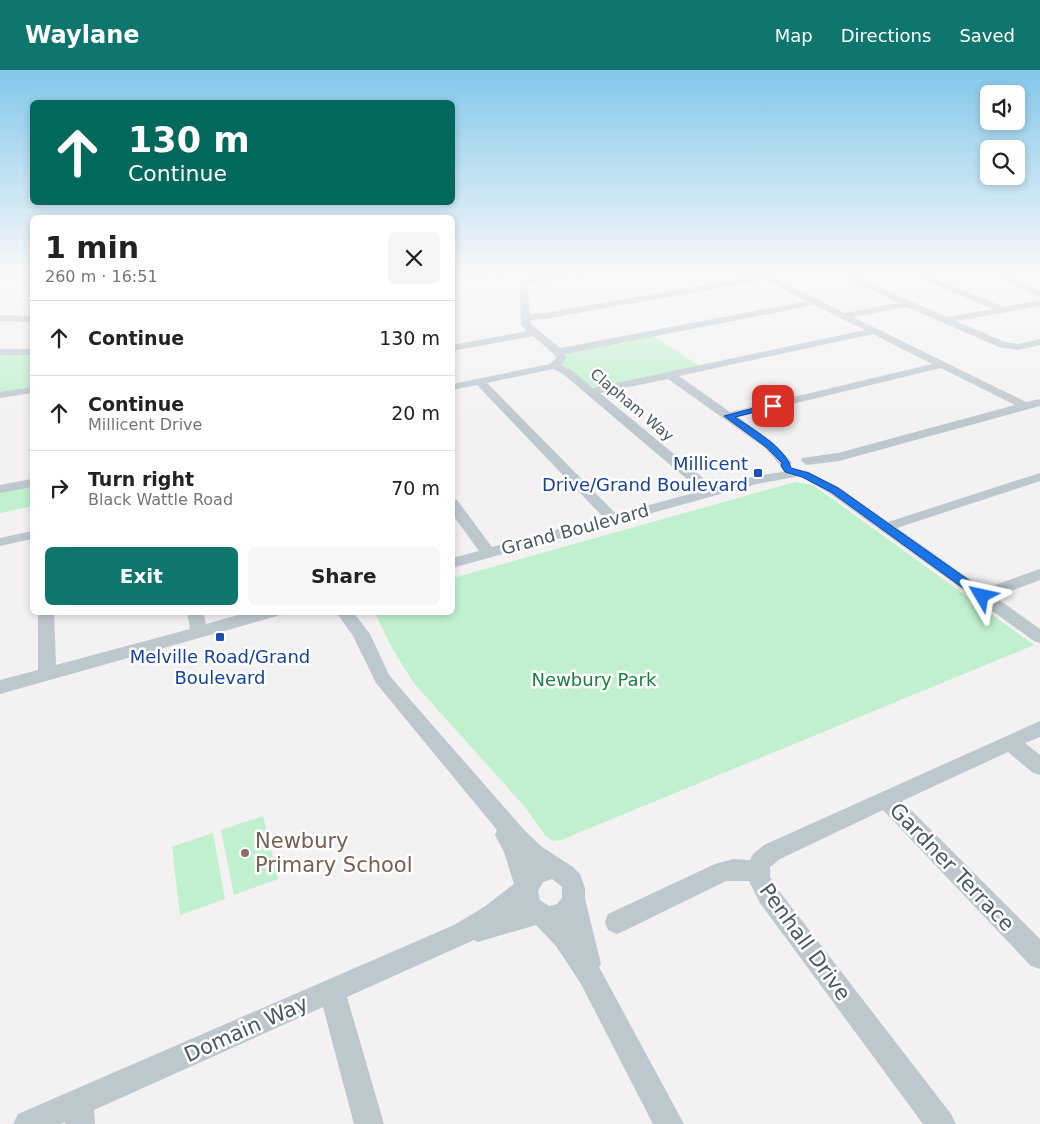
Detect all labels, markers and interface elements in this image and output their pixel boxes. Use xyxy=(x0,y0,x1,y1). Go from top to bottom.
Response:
text: Waylane xyxy=(25,21,140,49)
text: Map xyxy=(775,25,813,46)
text: Directions xyxy=(841,25,931,46)
text: Saved xyxy=(959,25,1015,46)
map controls xyxy=(980,85,1025,185)
button: sound xyxy=(980,85,1025,130)
icon: ahead xyxy=(45,120,110,185)
text: 130 m xyxy=(128,120,250,160)
button: search xyxy=(980,140,1025,185)
text: Continue xyxy=(128,161,227,186)
text: 1 min xyxy=(45,230,139,265)
button: close xyxy=(388,232,440,284)
text: 260 m · 16:51 xyxy=(45,267,158,286)
icon: ahead xyxy=(45,324,73,352)
text: Continue xyxy=(88,327,184,349)
text: 130 m xyxy=(379,327,440,349)
street label: Clapham Way xyxy=(587,365,677,445)
pin xyxy=(752,385,794,427)
icon: arrive xyxy=(759,392,787,420)
text: Continue xyxy=(88,393,184,415)
icon: ahead xyxy=(45,399,73,427)
text: 20 m xyxy=(391,402,440,424)
text: Millicent Drive xyxy=(88,415,202,434)
place label: Millicent Drive/Grand Boulevard xyxy=(542,453,748,495)
marker: Millicent Drive/Grand Boulevard xyxy=(752,467,764,479)
text: Turn right xyxy=(88,468,194,490)
icon: right xyxy=(45,474,73,502)
text: 70 m xyxy=(391,477,440,499)
text: Black Wattle Road xyxy=(88,490,233,509)
street label: Grand Boulevard xyxy=(499,499,651,559)
button: Exit xyxy=(45,547,238,605)
button: Share xyxy=(248,547,440,605)
position arrow xyxy=(955,569,1007,621)
marker: Melville Road/Grand Boulevard xyxy=(214,631,226,643)
place label: Melville Road/Grand Boulevard xyxy=(130,646,310,688)
park label: Newbury Park xyxy=(532,669,657,690)
street label: Gardner Terrace xyxy=(885,798,1019,936)
place label: Newbury Primary School xyxy=(255,829,413,877)
marker: Newbury Primary School xyxy=(239,847,251,859)
street label: Penhall Drive xyxy=(755,879,855,1005)
street label: Domain Way xyxy=(180,991,312,1067)

